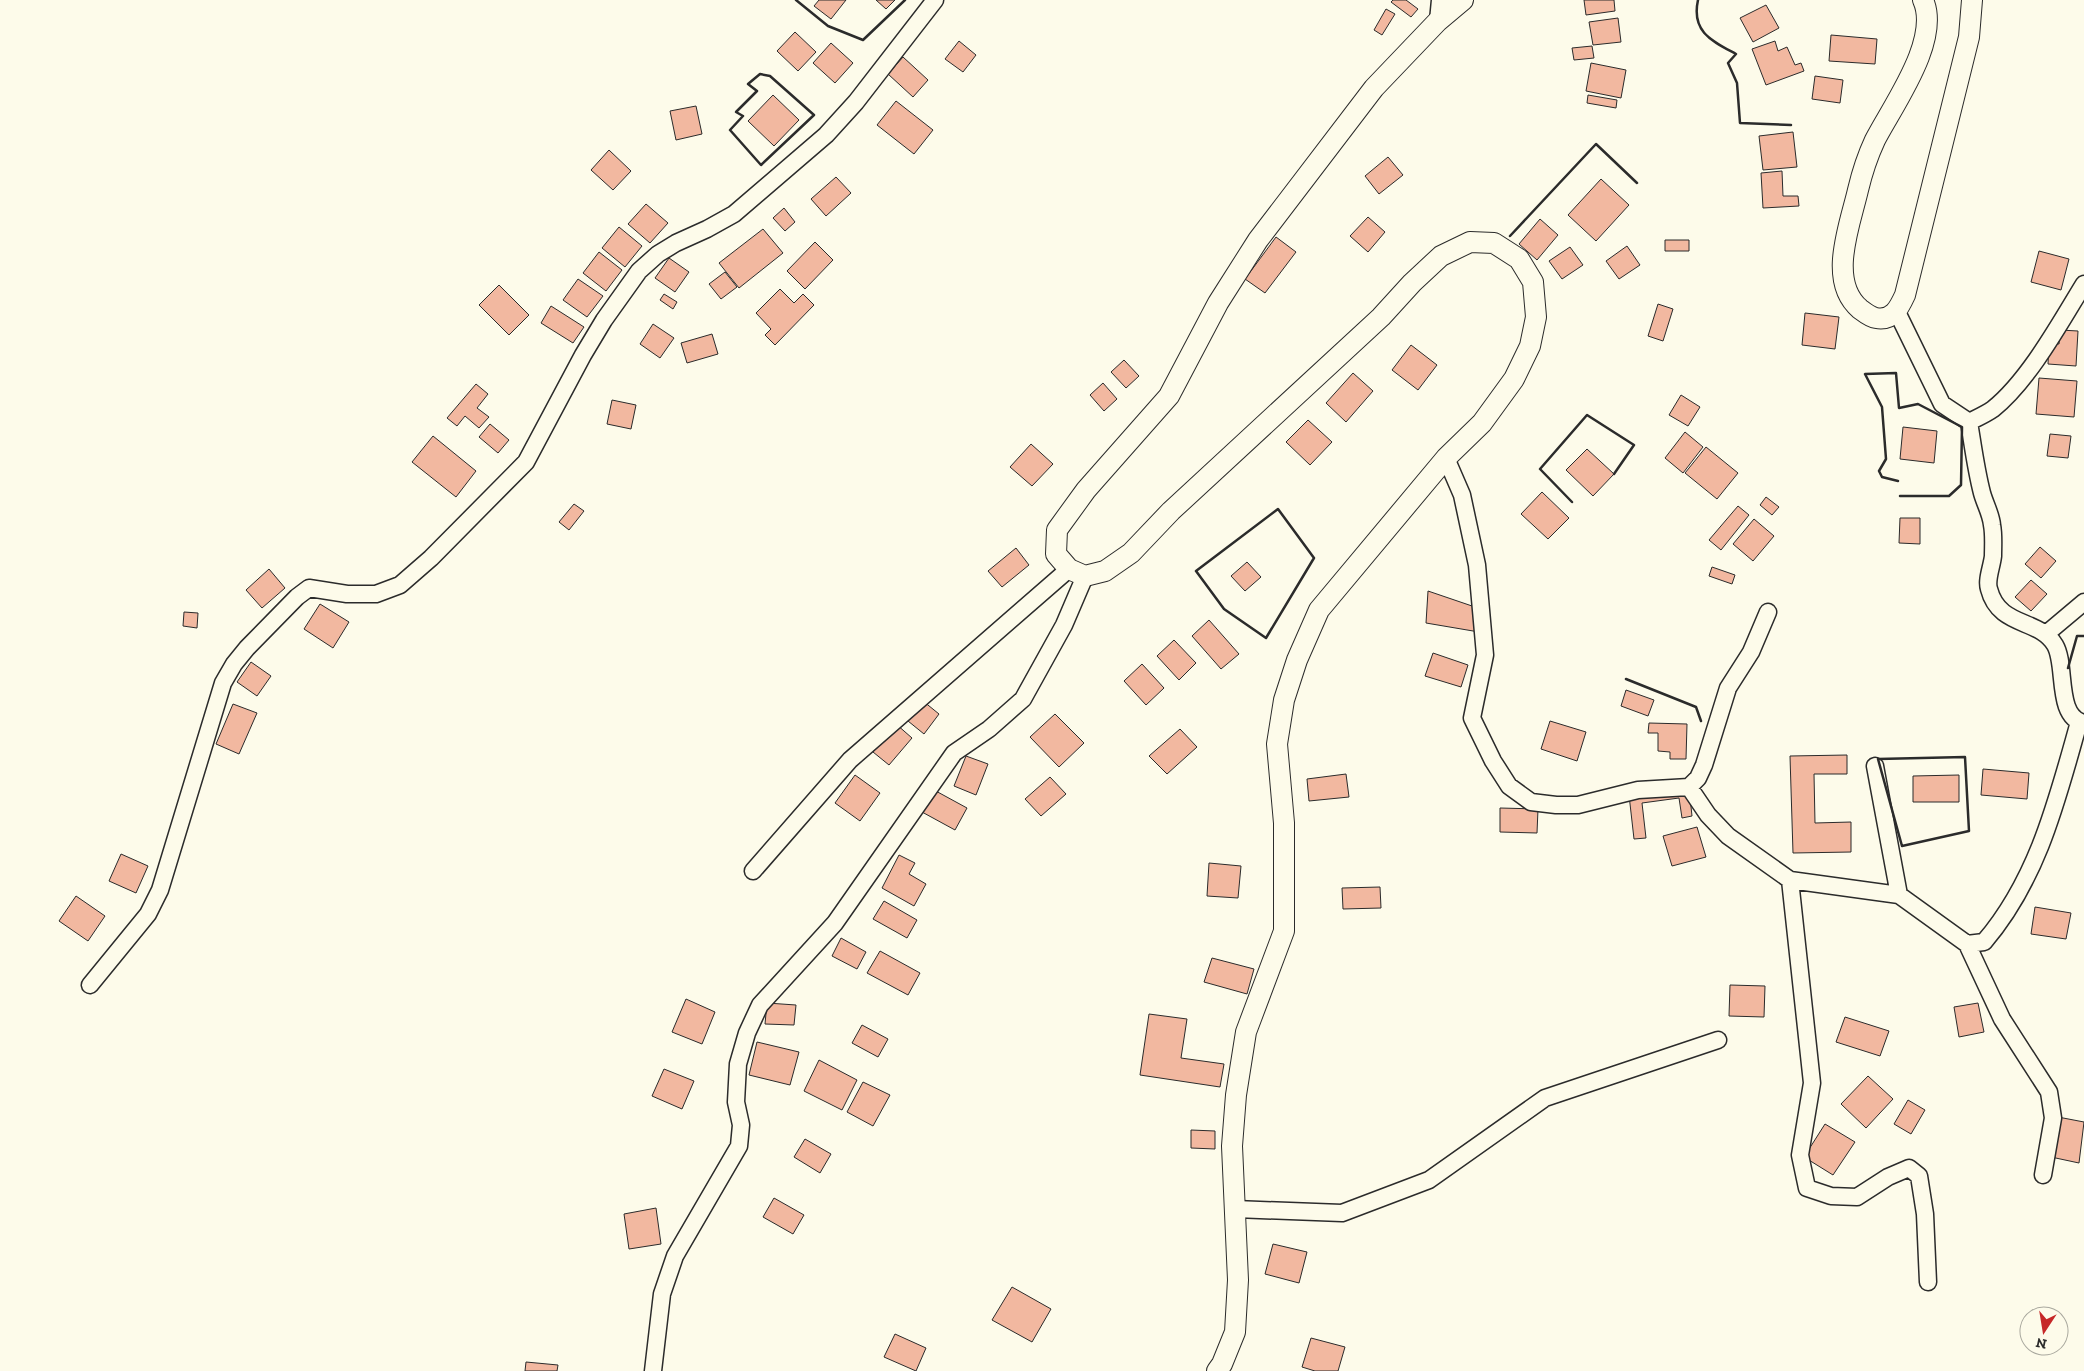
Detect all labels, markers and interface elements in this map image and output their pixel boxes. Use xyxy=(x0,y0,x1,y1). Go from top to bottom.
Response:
north arrow xyxy=(2019,1306,2069,1356)
text: N xyxy=(2034,1334,2048,1353)

